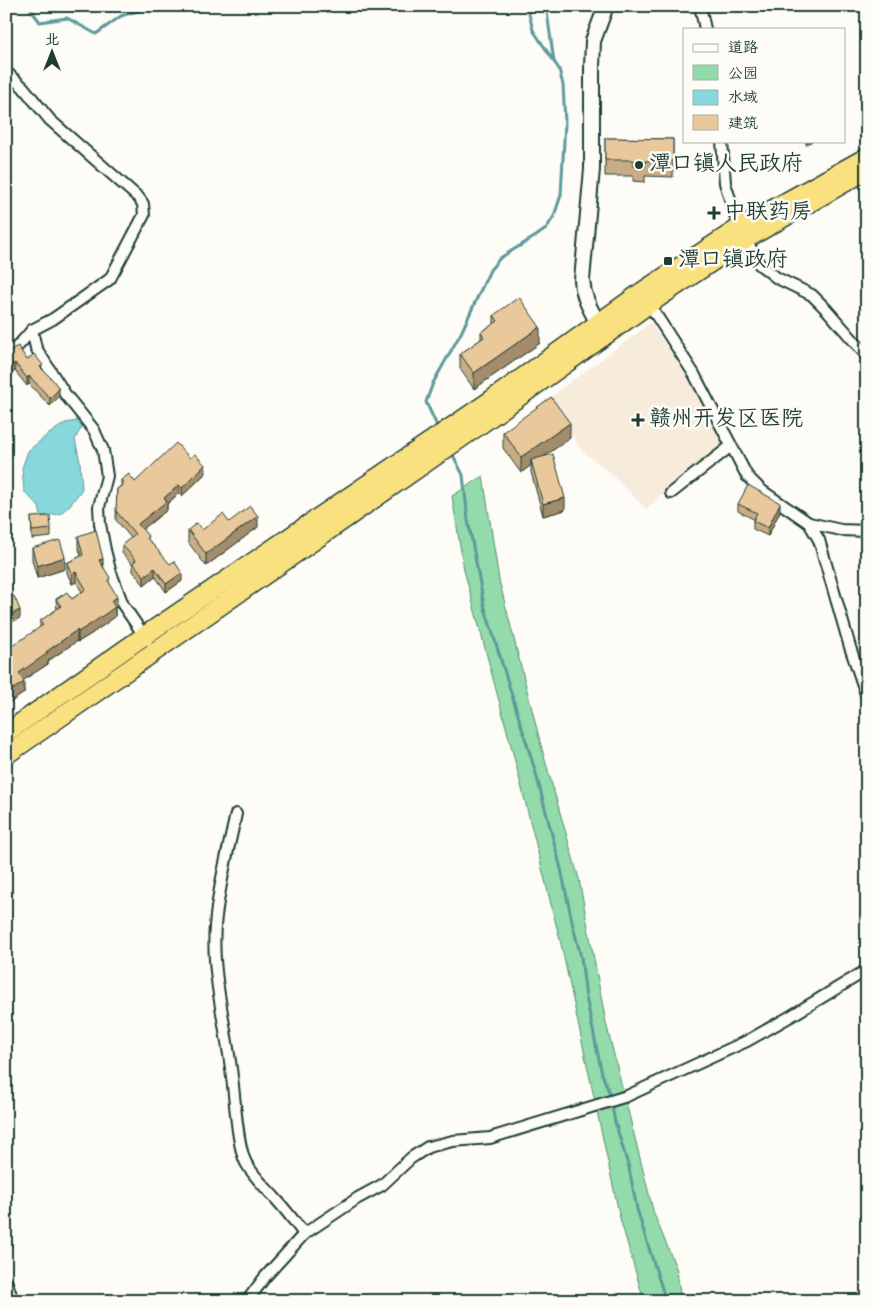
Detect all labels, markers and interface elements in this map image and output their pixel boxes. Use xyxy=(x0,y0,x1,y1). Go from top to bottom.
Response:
north arrow xyxy=(28,28,78,78)
legend xyxy=(683,28,846,142)
text: 北 xyxy=(45,30,59,51)
text: 道路 xyxy=(728,37,758,59)
text: 公园 xyxy=(728,63,758,85)
text: 水域 xyxy=(728,87,758,109)
text: 建筑 xyxy=(728,113,758,135)
place label: 潭口镇人民政府 xyxy=(649,149,803,181)
marker: 潭口镇人民政府 xyxy=(633,159,645,171)
place label: 中联药房 xyxy=(724,197,812,229)
marker: 中联药房 xyxy=(708,207,720,219)
place label: 潭口镇政府 xyxy=(678,245,788,277)
marker: 潭口镇政府 xyxy=(662,255,674,267)
place label: 赣州开发区医院 xyxy=(649,404,803,436)
marker: 赣州开发区医院 xyxy=(631,413,645,427)

